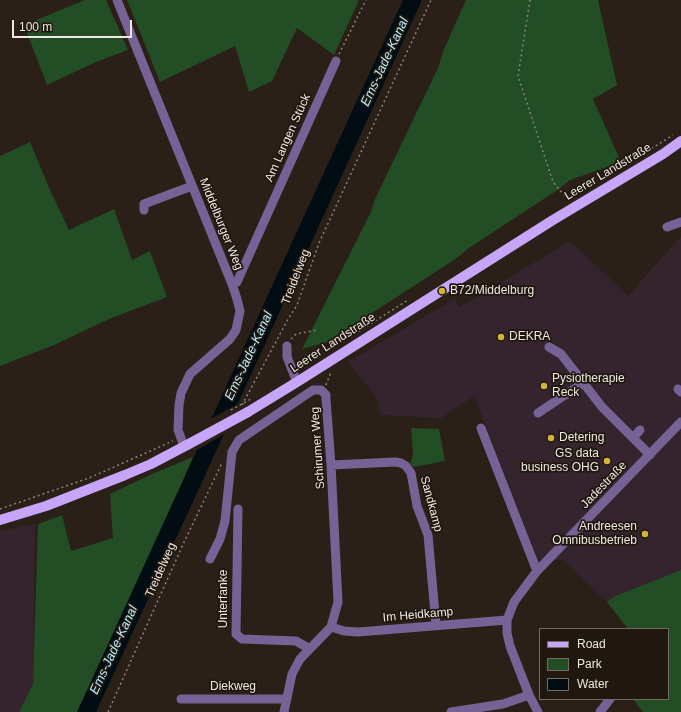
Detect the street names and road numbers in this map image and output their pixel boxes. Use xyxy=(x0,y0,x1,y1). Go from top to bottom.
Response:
street label: Am Langen Stück xyxy=(262,92,314,184)
street label: Leerer Landstraße xyxy=(562,140,654,204)
street label: Middelburger Weg xyxy=(196,176,246,272)
street label: Treidelweg xyxy=(279,247,313,307)
street label: Leerer Landstraße xyxy=(288,310,378,376)
street label: Schirumer Weg xyxy=(308,406,328,490)
street label: Jadestraße xyxy=(578,458,630,512)
street label: Sandkamp xyxy=(417,474,445,534)
street label: Treidelweg xyxy=(143,540,179,600)
street label: Unterfanke xyxy=(217,570,231,628)
street label: Im Heidkamp xyxy=(382,605,454,625)
street label: Diekweg xyxy=(210,680,256,694)

